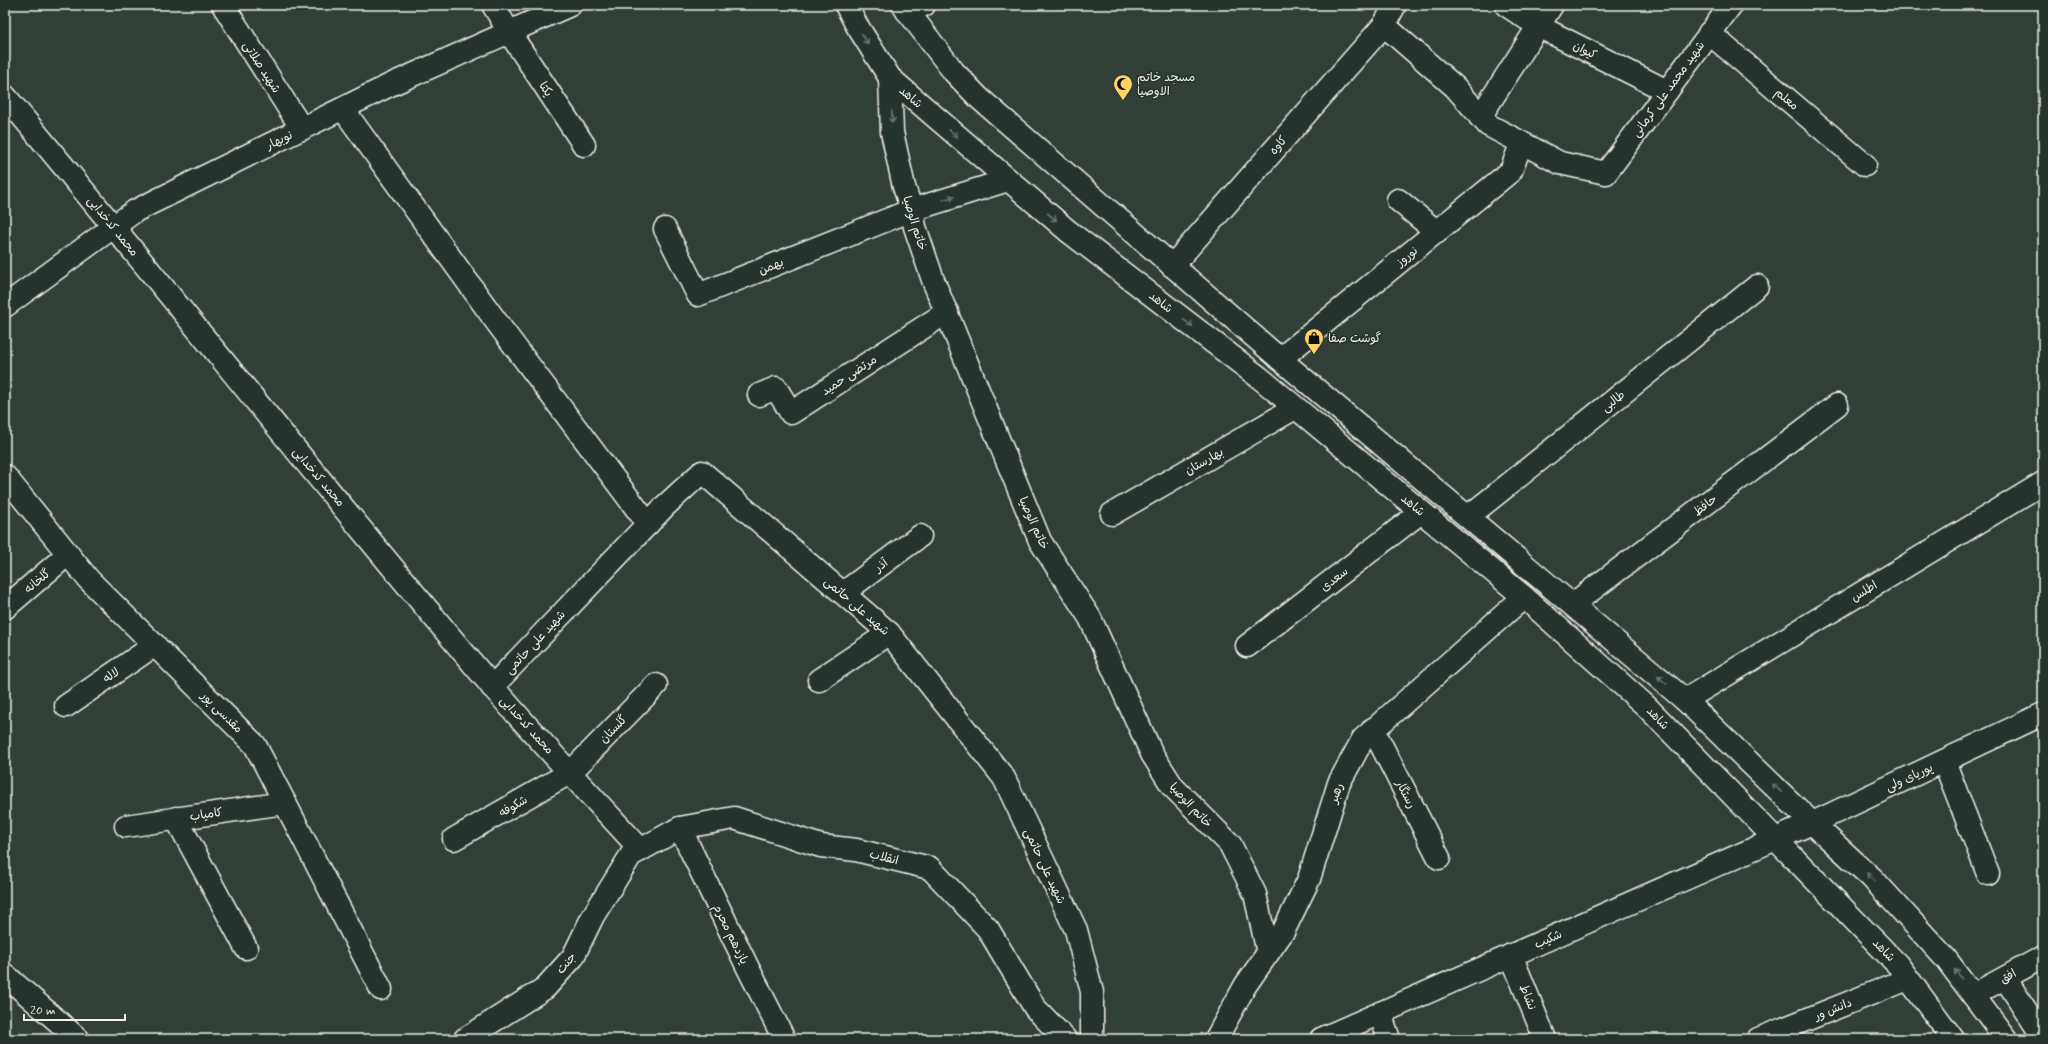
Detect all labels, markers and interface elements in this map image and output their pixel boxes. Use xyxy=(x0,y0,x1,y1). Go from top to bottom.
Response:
one-way arrow xyxy=(862,33,870,45)
street label: کیوان xyxy=(1570,38,1599,64)
street label: شهید محمد علی کرمانی xyxy=(1629,38,1709,141)
street label: شهید صلاتی xyxy=(238,39,284,96)
place label: مسجد خاتم الاوصیا xyxy=(1137,70,1195,100)
mosque icon: مسجد خاتم الاوصیا xyxy=(1112,73,1134,101)
street label: یکتا xyxy=(534,79,556,100)
street label: شاهد xyxy=(895,83,926,112)
street label: معلم xyxy=(1771,85,1802,114)
one-way arrow xyxy=(888,110,895,123)
street label: نوبهار xyxy=(263,128,295,155)
one-way arrow xyxy=(948,129,958,138)
street label: کاوه xyxy=(1266,133,1291,158)
street label: محمد کدخدایی xyxy=(83,193,141,260)
street label: خاتم الوصیا xyxy=(898,194,930,252)
one-way arrow xyxy=(943,194,956,201)
one-way arrow xyxy=(1047,213,1057,222)
street label: نوروز xyxy=(1392,243,1422,271)
street label: بهمن xyxy=(756,255,786,279)
street label: شاهد xyxy=(1145,288,1176,317)
one-way arrow xyxy=(1182,319,1193,327)
shop icon: گوشت صفا xyxy=(1303,327,1325,355)
place label: گوشت صفا xyxy=(1328,331,1381,347)
street label: مرتضی حمید xyxy=(819,352,880,400)
street label: طالبی xyxy=(1598,387,1629,416)
street label: بهارستان xyxy=(1182,444,1227,479)
street label: محمد کدخدایی xyxy=(289,445,348,511)
street label: شاهد xyxy=(1397,491,1428,520)
street label: حافظ xyxy=(1690,491,1721,520)
street label: خاتم الوصیا xyxy=(1014,495,1052,552)
street label: آذر xyxy=(871,555,893,577)
street label: سعدی xyxy=(1317,564,1352,596)
street label: گلخانه xyxy=(21,566,54,598)
street label: شهید علی حاتمی xyxy=(820,574,892,640)
street label: اطلس xyxy=(1848,578,1881,606)
street label: شهید علی حاتمی xyxy=(502,607,569,678)
street label: لاله xyxy=(100,664,123,687)
one-way arrow xyxy=(1657,676,1667,685)
street label: مقدسی پور xyxy=(196,688,246,737)
street label: محمد کدخدایی xyxy=(496,693,557,758)
street label: شاهد xyxy=(1642,704,1672,734)
street label: گلستان xyxy=(596,712,631,747)
street label: پوریای ولی xyxy=(1883,760,1936,796)
street label: رستگار xyxy=(1391,777,1419,811)
street label: خاتم الوصیا xyxy=(1165,780,1215,832)
street label: رهبر xyxy=(1326,781,1348,807)
one-way arrow xyxy=(1772,783,1782,793)
street label: شکوفه xyxy=(496,792,531,821)
street label: کامیاب xyxy=(189,805,224,825)
street label: شهید علی حاتمی xyxy=(1020,826,1069,907)
street label: انقلاب xyxy=(867,847,900,869)
one-way arrow xyxy=(1866,872,1876,882)
street label: یازدهم محرم xyxy=(709,902,752,967)
street label: شکیب xyxy=(1532,927,1565,953)
street label: شاهد xyxy=(1868,936,1898,966)
street label: جنت xyxy=(553,950,580,978)
street label: افق xyxy=(1998,966,2019,988)
one-way arrow xyxy=(1954,969,1962,980)
street label: نشاط xyxy=(1515,982,1539,1013)
street label: دانش ور xyxy=(1811,995,1855,1025)
scale bar xyxy=(24,996,125,1022)
text: 20 m xyxy=(30,1003,56,1019)

